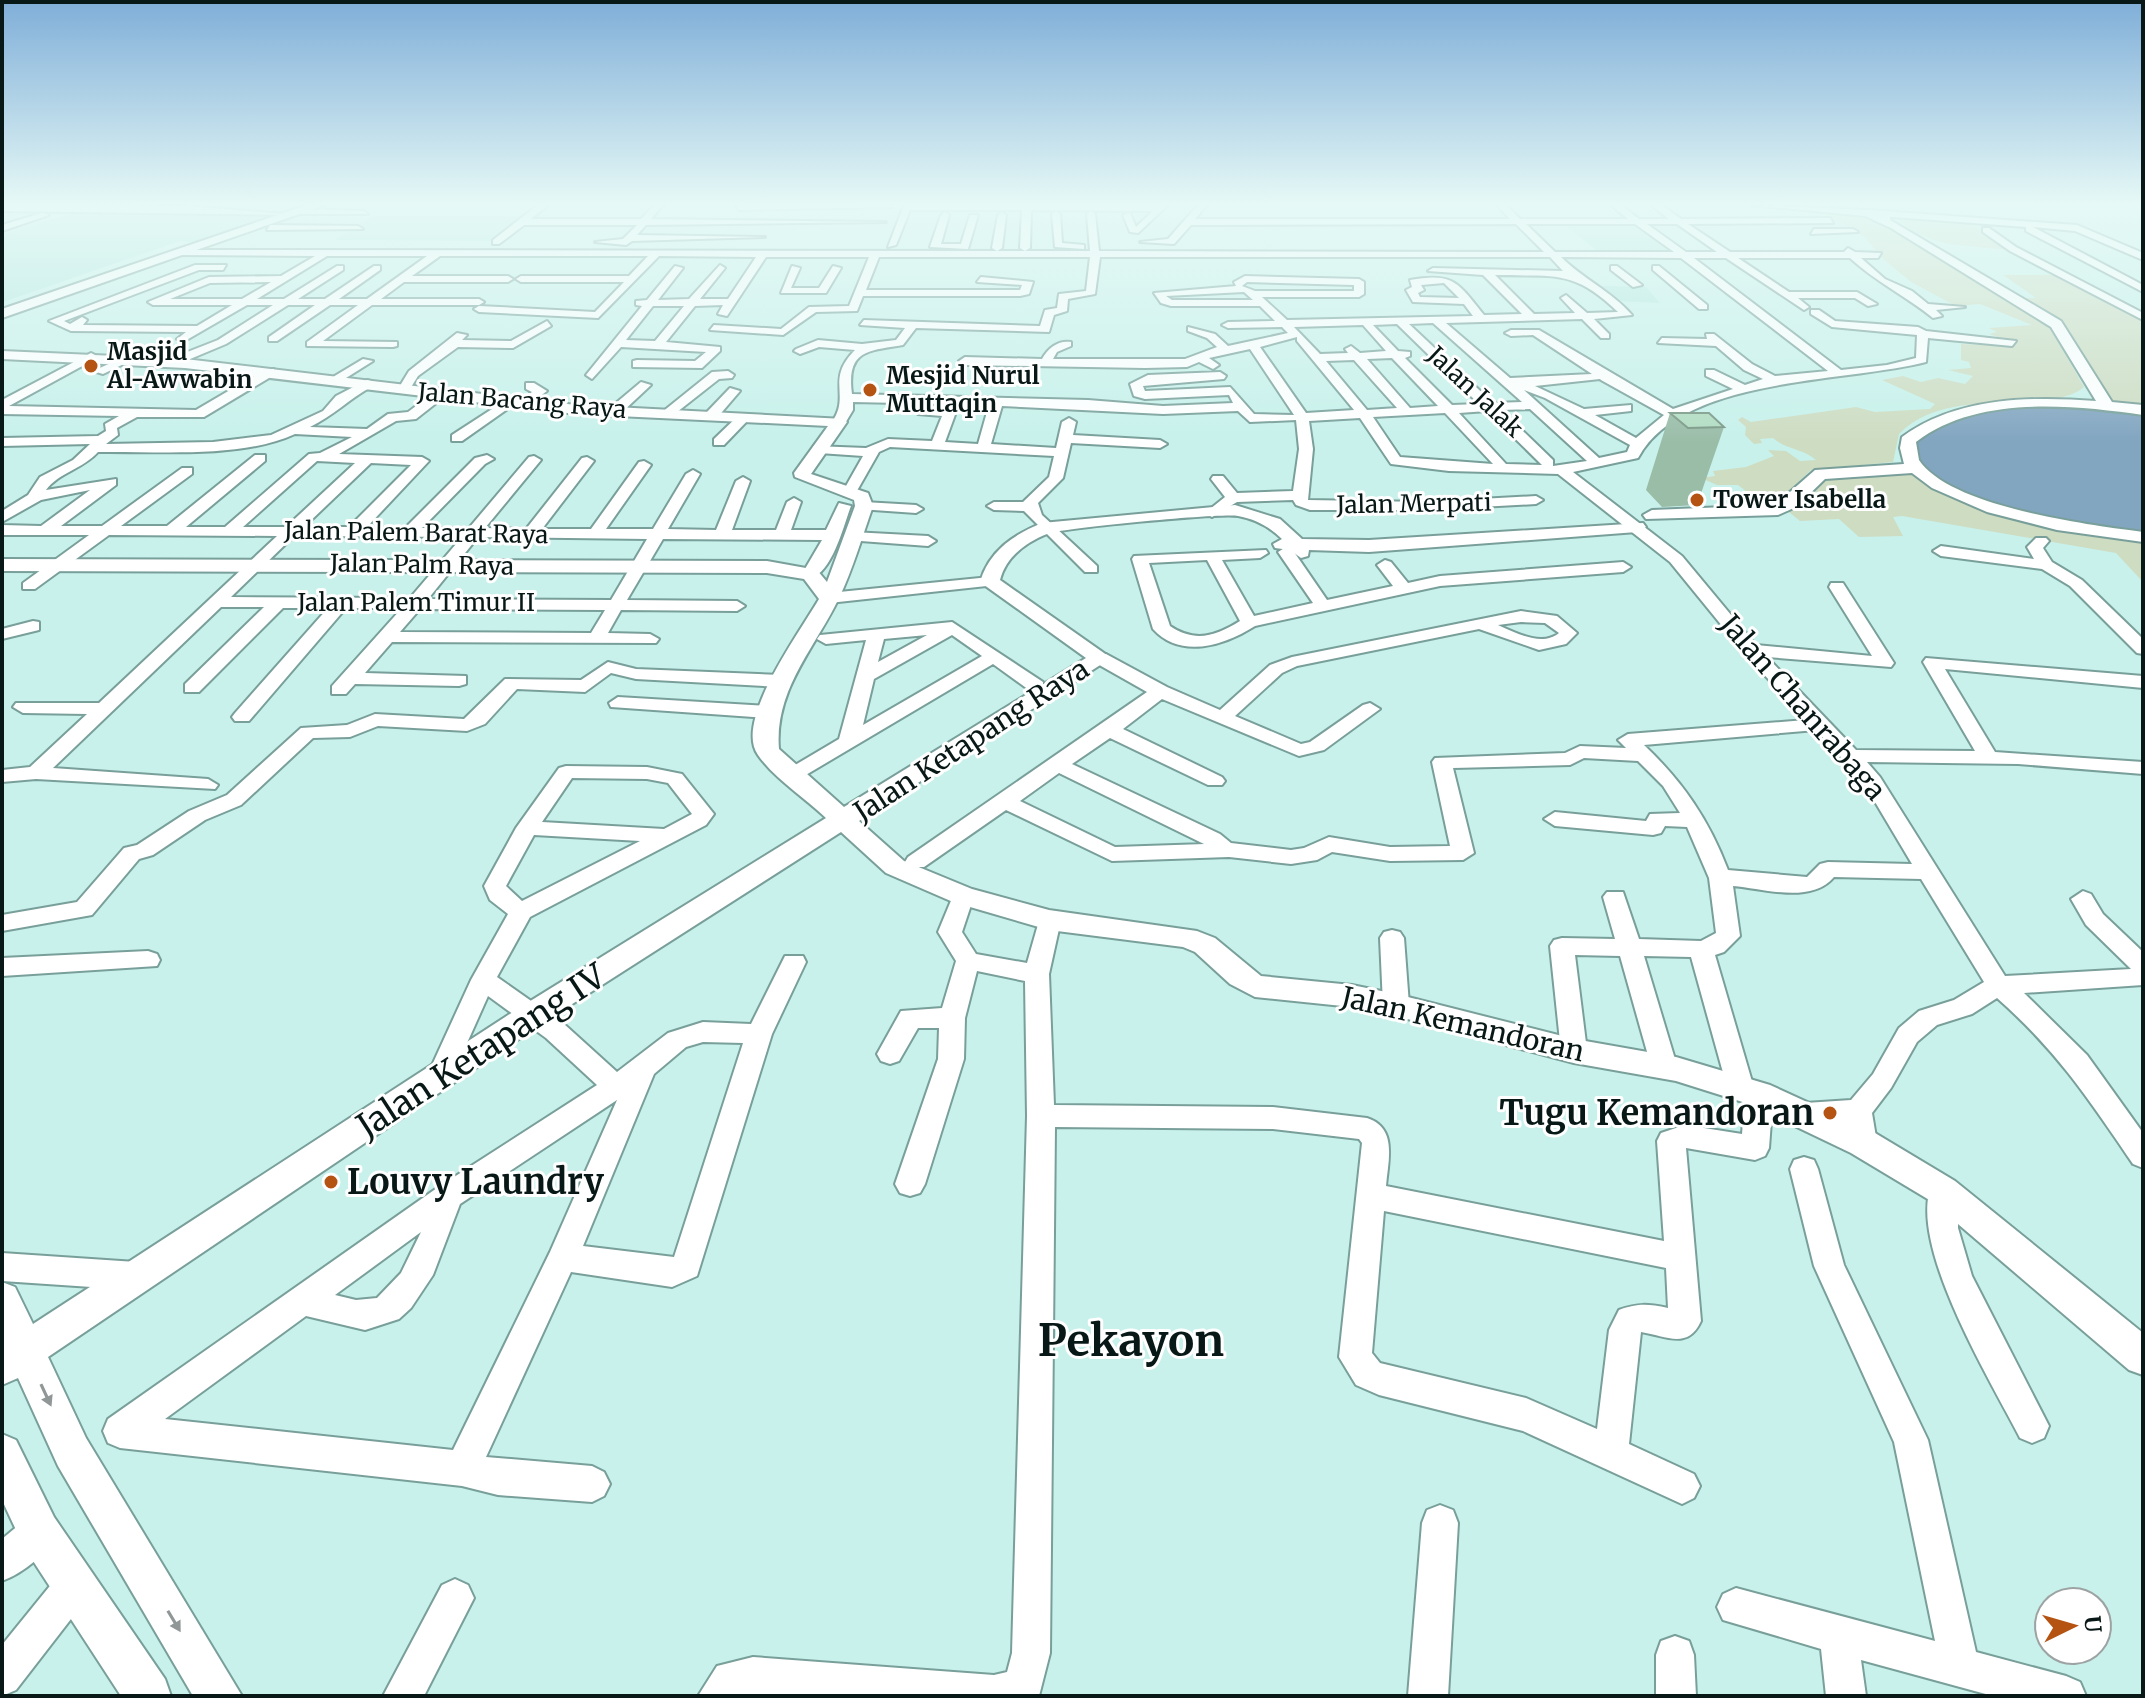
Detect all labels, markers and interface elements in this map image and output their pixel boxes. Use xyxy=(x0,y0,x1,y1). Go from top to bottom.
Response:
place label: Masjid Al-Awwabin xyxy=(106,336,252,395)
street label: Jalan Jalak xyxy=(1420,339,1530,444)
marker: Masjid Al-Awwabin xyxy=(82,357,100,375)
place label: Mesjid Nurul Muttaqin xyxy=(886,360,1040,419)
street label: Jalan Bacang Raya xyxy=(415,376,628,425)
marker: Mesjid Nurul Muttaqin xyxy=(861,381,879,399)
place label: Tower Isabella xyxy=(1713,484,1886,515)
street label: Jalan Merpati xyxy=(1335,487,1492,520)
marker: Tower Isabella xyxy=(1688,491,1706,509)
street label: Jalan Palem Barat Raya xyxy=(283,515,549,550)
street label: Jalan Palm Raya xyxy=(329,547,514,582)
street label: Jalan Palem Timur II xyxy=(296,587,535,618)
street label: Jalan Chanrabaga xyxy=(1712,606,1894,807)
street label: Jalan Ketapang Raya xyxy=(846,651,1095,830)
street label: Jalan Ketapang IV xyxy=(348,954,615,1148)
street label: Jalan Kemandoran xyxy=(1337,978,1588,1069)
place label: Tugu Kemandoran xyxy=(1499,1092,1814,1135)
marker: Tugu Kemandoran xyxy=(1821,1104,1839,1122)
place label: Louvy Laundry xyxy=(347,1161,605,1203)
marker: Louvy Laundry xyxy=(322,1173,340,1191)
district label: Pekayon xyxy=(1038,1313,1224,1368)
one-way arrow xyxy=(39,1384,53,1407)
north arrow xyxy=(2033,1586,2113,1666)
one-way arrow xyxy=(167,1610,181,1632)
text: U xyxy=(2078,1615,2108,1634)

